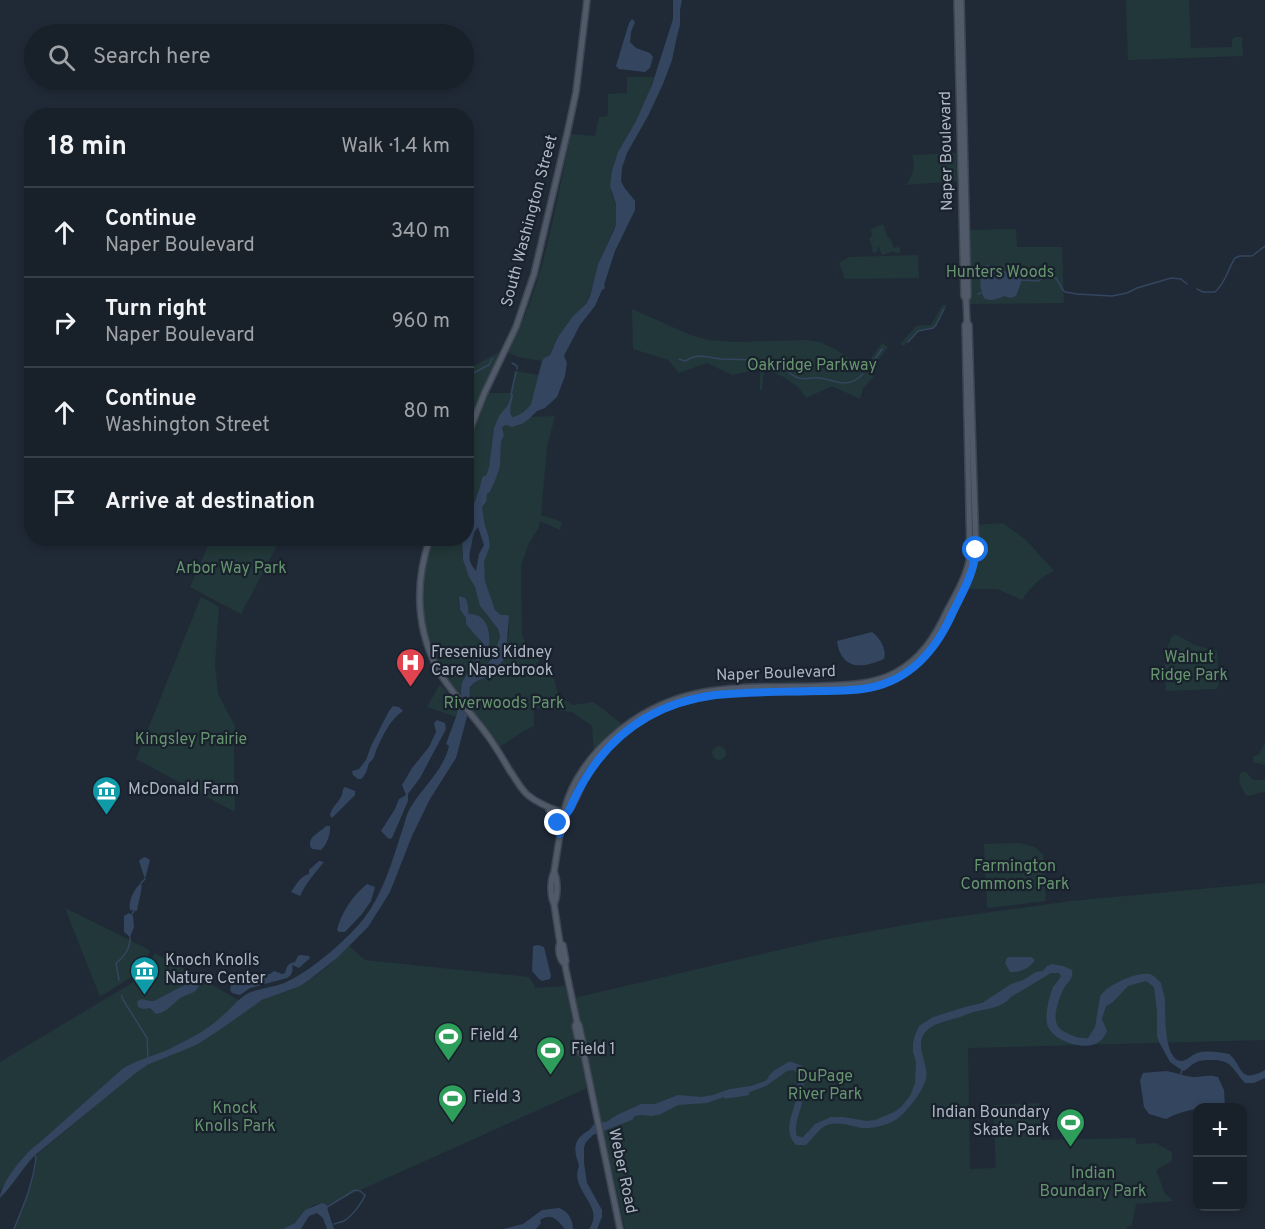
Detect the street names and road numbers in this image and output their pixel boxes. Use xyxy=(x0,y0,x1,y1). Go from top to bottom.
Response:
street label: Naper Boulevard xyxy=(936,91,958,211)
street label: South Washington Street xyxy=(497,133,563,309)
street label: Naper Boulevard xyxy=(716,662,836,686)
street label: Weber Road xyxy=(603,1126,641,1216)

